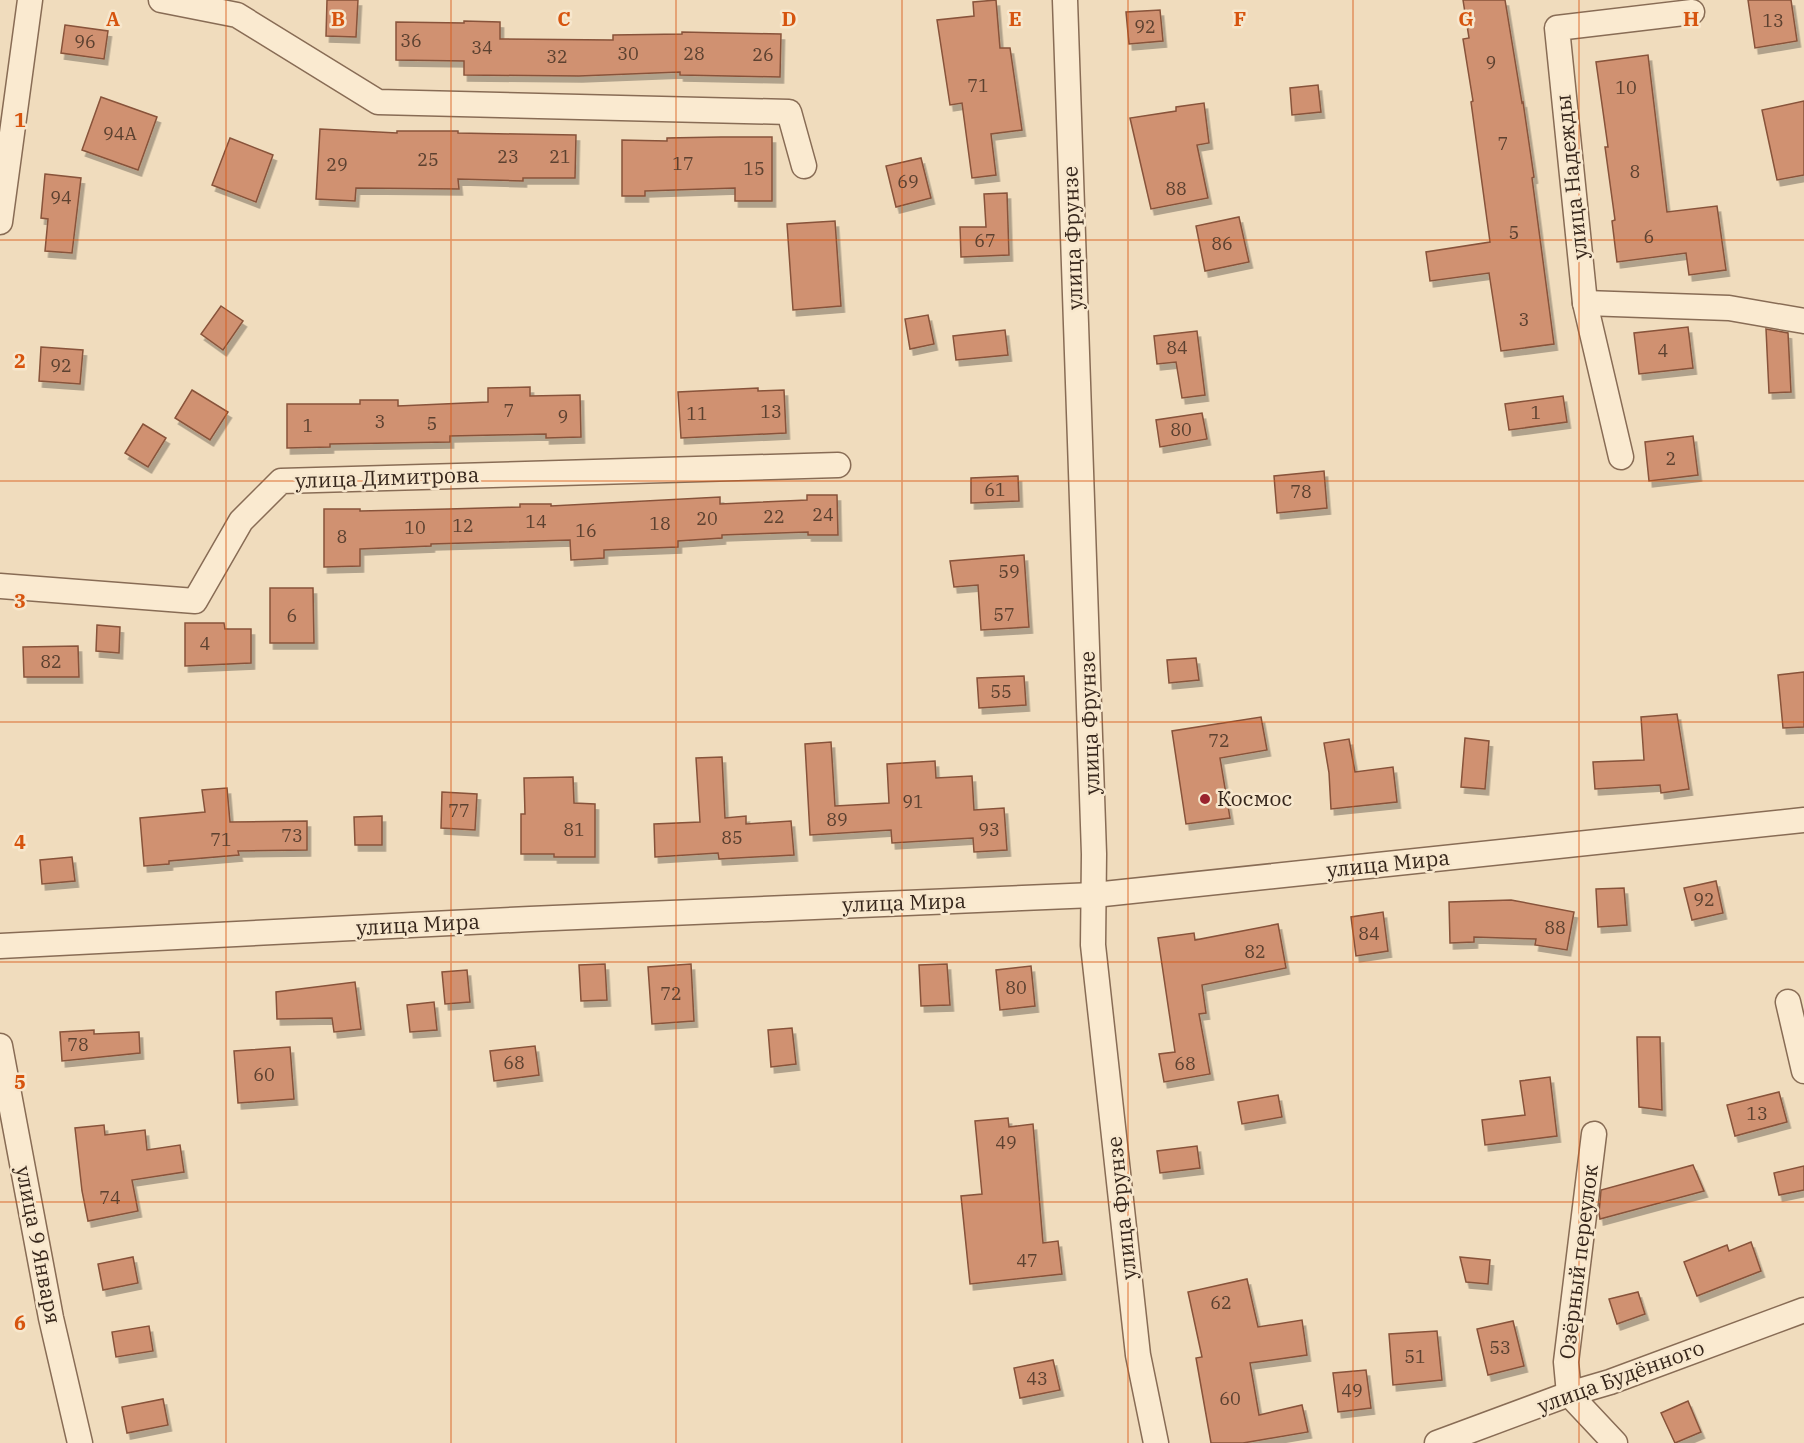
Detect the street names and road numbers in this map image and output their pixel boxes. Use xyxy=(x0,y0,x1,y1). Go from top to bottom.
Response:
street label: улица Надежды xyxy=(1548,93,1594,261)
street label: улица Фрунзе xyxy=(1055,165,1089,311)
street label: улица Димитрова xyxy=(294,460,480,494)
street label: улица Фрунзе xyxy=(1072,650,1106,796)
street label: улица Мира xyxy=(1325,843,1451,883)
street label: улица Мира xyxy=(842,886,966,918)
street label: улица Мира xyxy=(355,907,481,941)
street label: улица Фрунзе xyxy=(1100,1135,1142,1281)
street label: улица 9 Января xyxy=(10,1163,68,1326)
street label: Озёрный переулок xyxy=(1552,1163,1604,1361)
street label: улица Будённого xyxy=(1533,1333,1708,1419)

